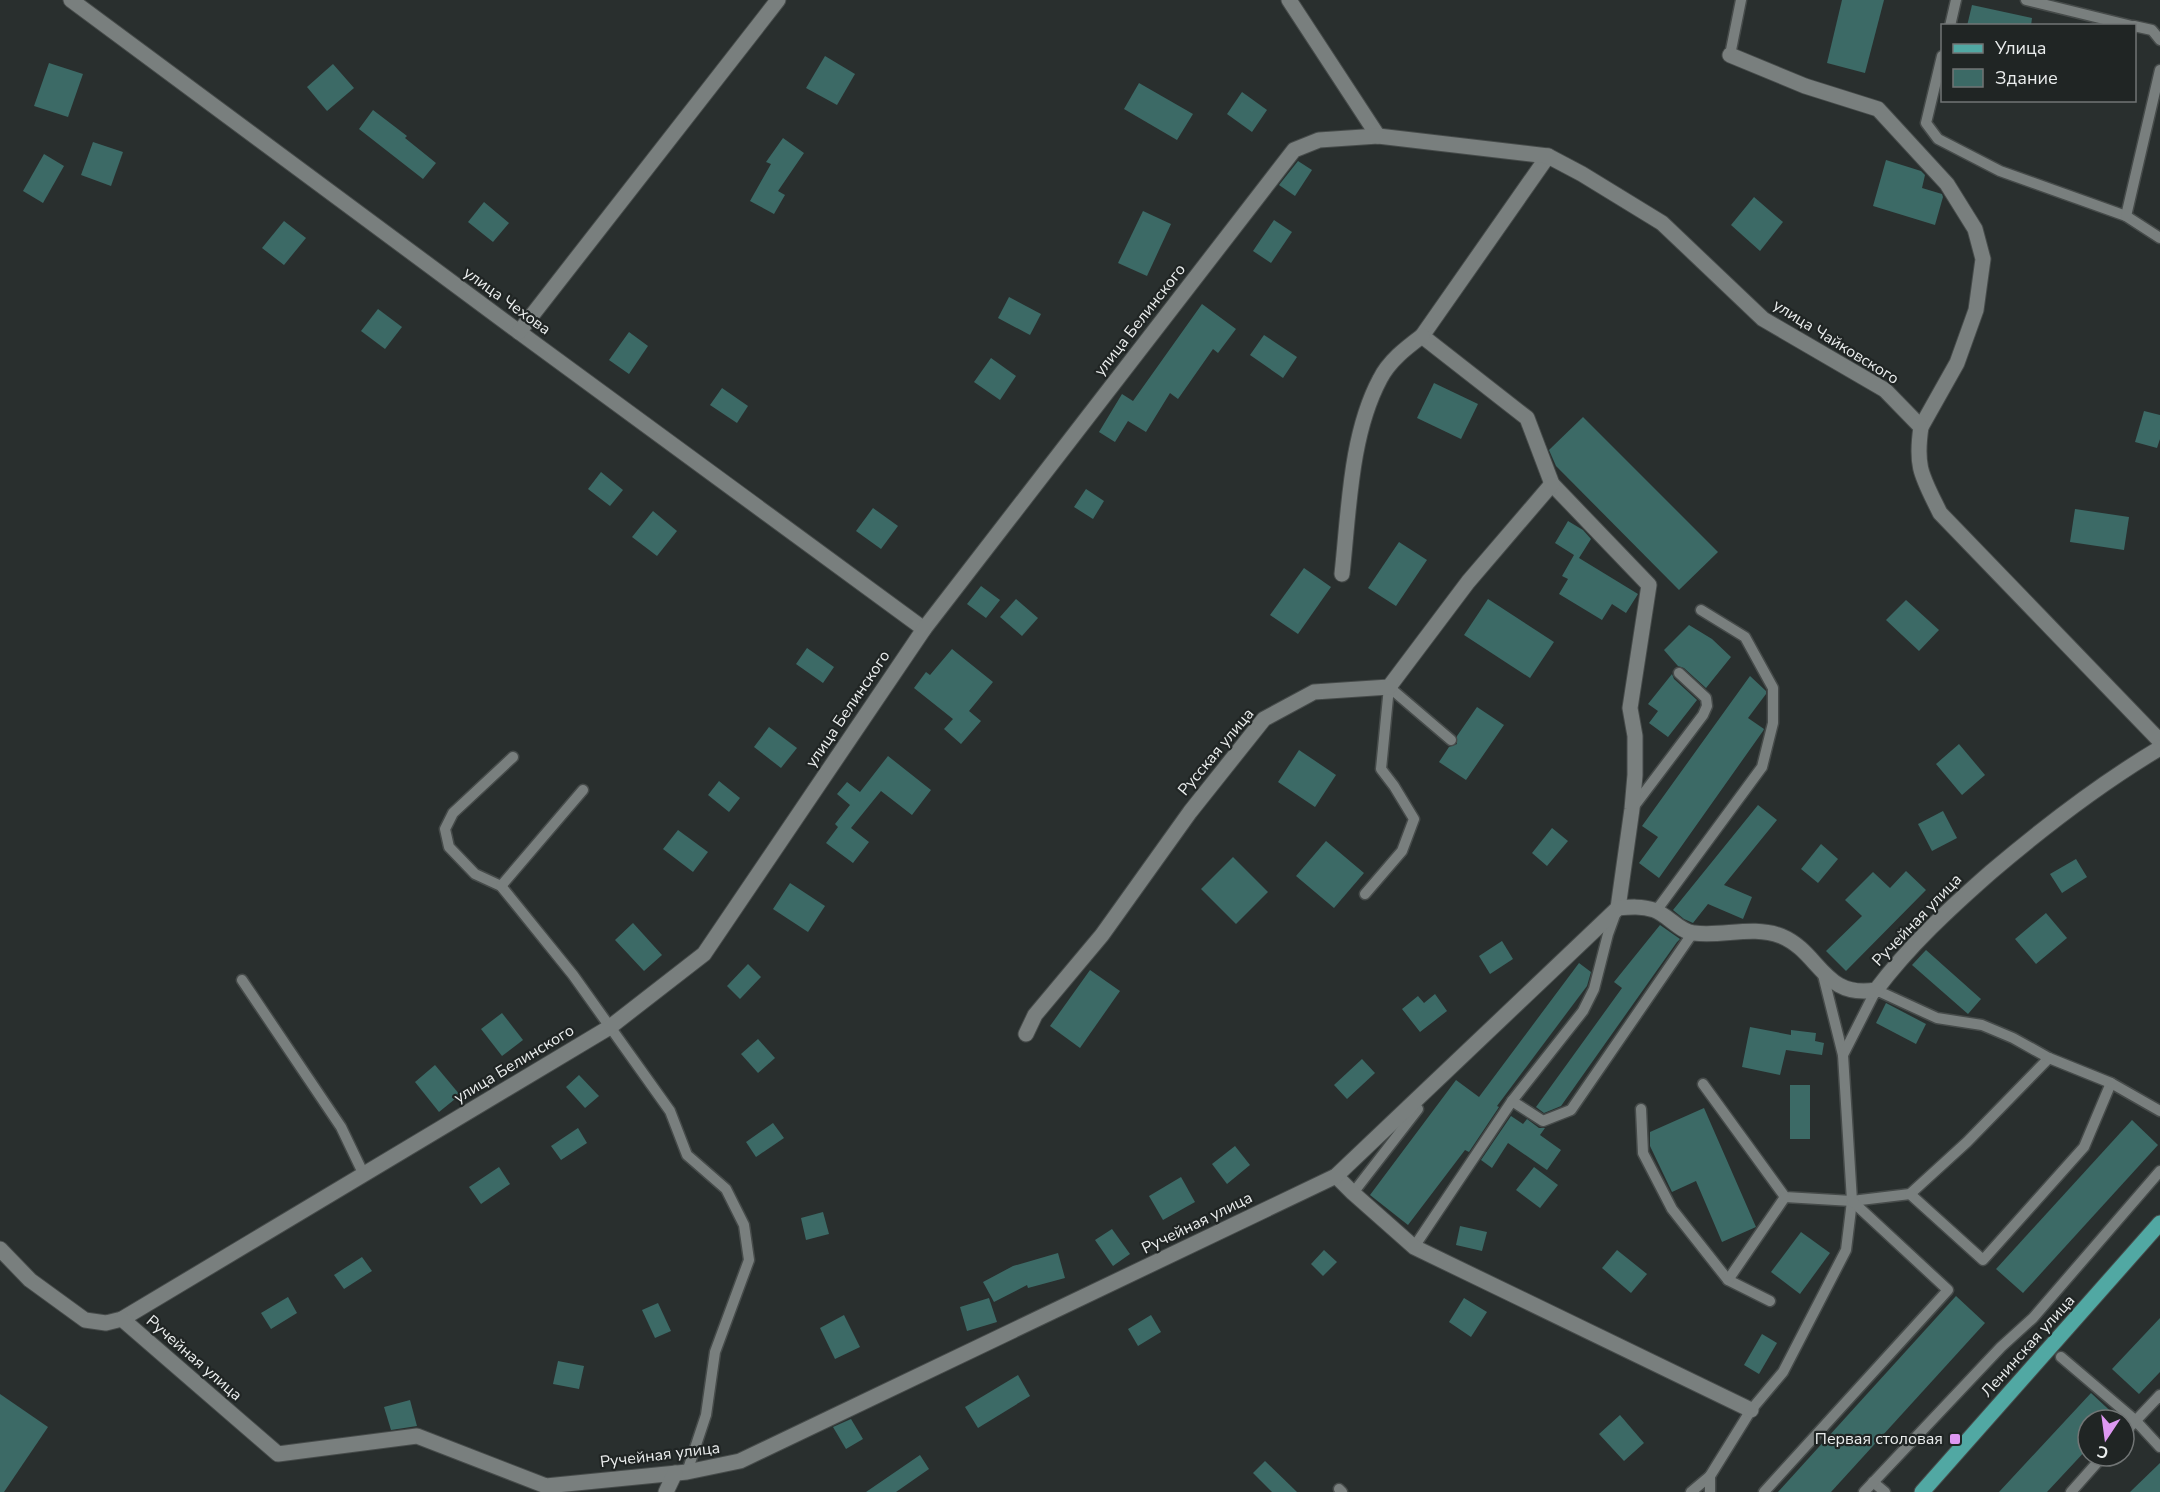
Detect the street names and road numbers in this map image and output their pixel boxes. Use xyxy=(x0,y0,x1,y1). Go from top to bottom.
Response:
street label: улица Белинского xyxy=(1089,259,1191,381)
street label: улица Чехова xyxy=(459,262,555,340)
street label: улица Чайковского xyxy=(1769,294,1903,390)
street label: улица Белинского xyxy=(801,646,895,772)
street label: Русская улица xyxy=(1173,704,1259,800)
street label: Ручейная улица xyxy=(1867,869,1967,971)
street label: улица Белинского xyxy=(450,1019,578,1109)
street label: Ручейная улица xyxy=(1138,1187,1256,1259)
street label: Ленинская улица xyxy=(1976,1290,2080,1402)
street label: Ручейная улица xyxy=(141,1310,247,1406)
street label: Ручейная улица xyxy=(599,1437,721,1473)

